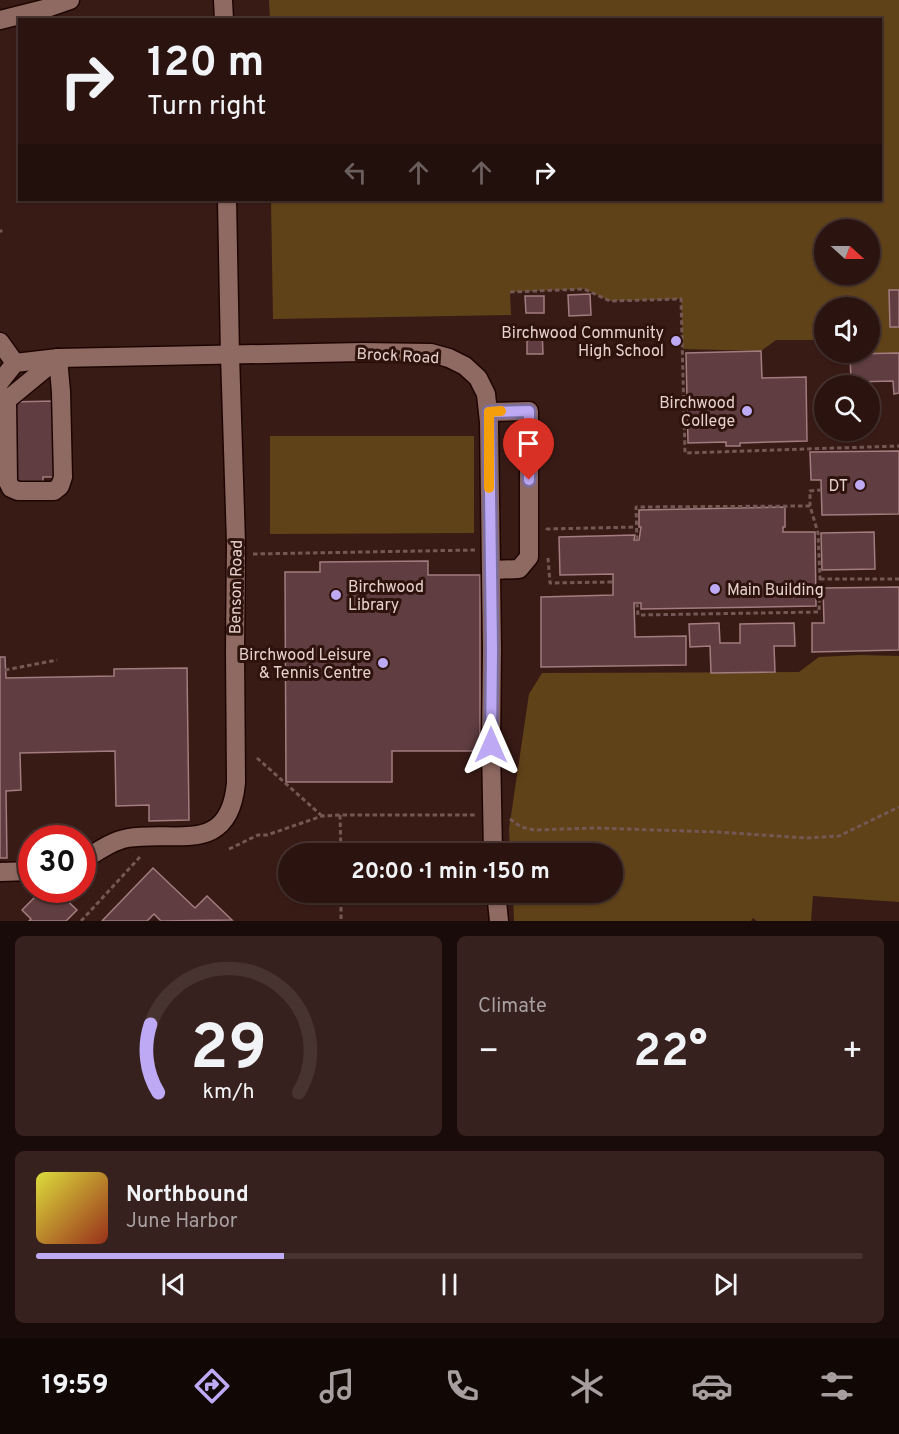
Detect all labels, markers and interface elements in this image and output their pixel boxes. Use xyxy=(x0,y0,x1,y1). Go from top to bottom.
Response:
text: 120 m xyxy=(147,38,264,91)
icon: right xyxy=(48,42,126,120)
text: Turn right xyxy=(147,90,266,124)
icon: left xyxy=(339,156,372,189)
icon: ahead xyxy=(402,156,435,189)
icon: ahead xyxy=(465,156,498,189)
icon: right xyxy=(528,156,561,189)
north arrow xyxy=(814,219,880,285)
map controls xyxy=(814,219,880,441)
button: sound xyxy=(814,297,880,363)
place label: Birchwood Community High School xyxy=(501,324,664,362)
marker: Birchwood Community High School xyxy=(669,334,683,348)
street label: Brock Road xyxy=(356,345,440,369)
button: search xyxy=(814,375,880,441)
place label: Birchwood College xyxy=(659,394,735,432)
marker: Birchwood College xyxy=(740,404,754,418)
pin xyxy=(503,418,554,480)
icon: arrive xyxy=(512,427,545,460)
place label: DT xyxy=(828,477,848,497)
marker: DT xyxy=(853,478,867,492)
street label: Benson Road xyxy=(226,540,248,634)
place label: Birchwood Library xyxy=(348,578,424,616)
place label: Main Building xyxy=(727,581,824,601)
marker: Main Building xyxy=(708,582,722,596)
marker: Birchwood Library xyxy=(329,588,343,602)
place label: Birchwood Leisure & Tennis Centre xyxy=(239,646,371,684)
marker: Birchwood Leisure & Tennis Centre xyxy=(376,656,390,670)
position arrow xyxy=(459,713,523,777)
speed limit sign: 30 xyxy=(18,825,96,903)
text: 20:00 · 1 min · 150 m xyxy=(351,859,550,886)
text: Climate xyxy=(478,994,547,1020)
text: 29 xyxy=(190,1012,267,1091)
text: 22° xyxy=(634,1025,707,1082)
text: − xyxy=(478,1032,499,1074)
text: + xyxy=(842,1032,863,1074)
text: km/h xyxy=(202,1079,255,1106)
text: Northbound xyxy=(126,1182,249,1209)
text: June Harbor xyxy=(126,1209,238,1235)
icon: previous xyxy=(157,1268,190,1301)
icon: pause xyxy=(433,1268,466,1301)
icon: next xyxy=(709,1268,742,1301)
icon: directions xyxy=(191,1365,233,1407)
icon: music xyxy=(316,1365,358,1407)
icon: phone xyxy=(441,1365,483,1407)
icon: climate xyxy=(566,1365,608,1407)
icon: car xyxy=(691,1365,733,1407)
icon: filters xyxy=(816,1365,858,1407)
text: 19:59 xyxy=(41,1369,108,1403)

